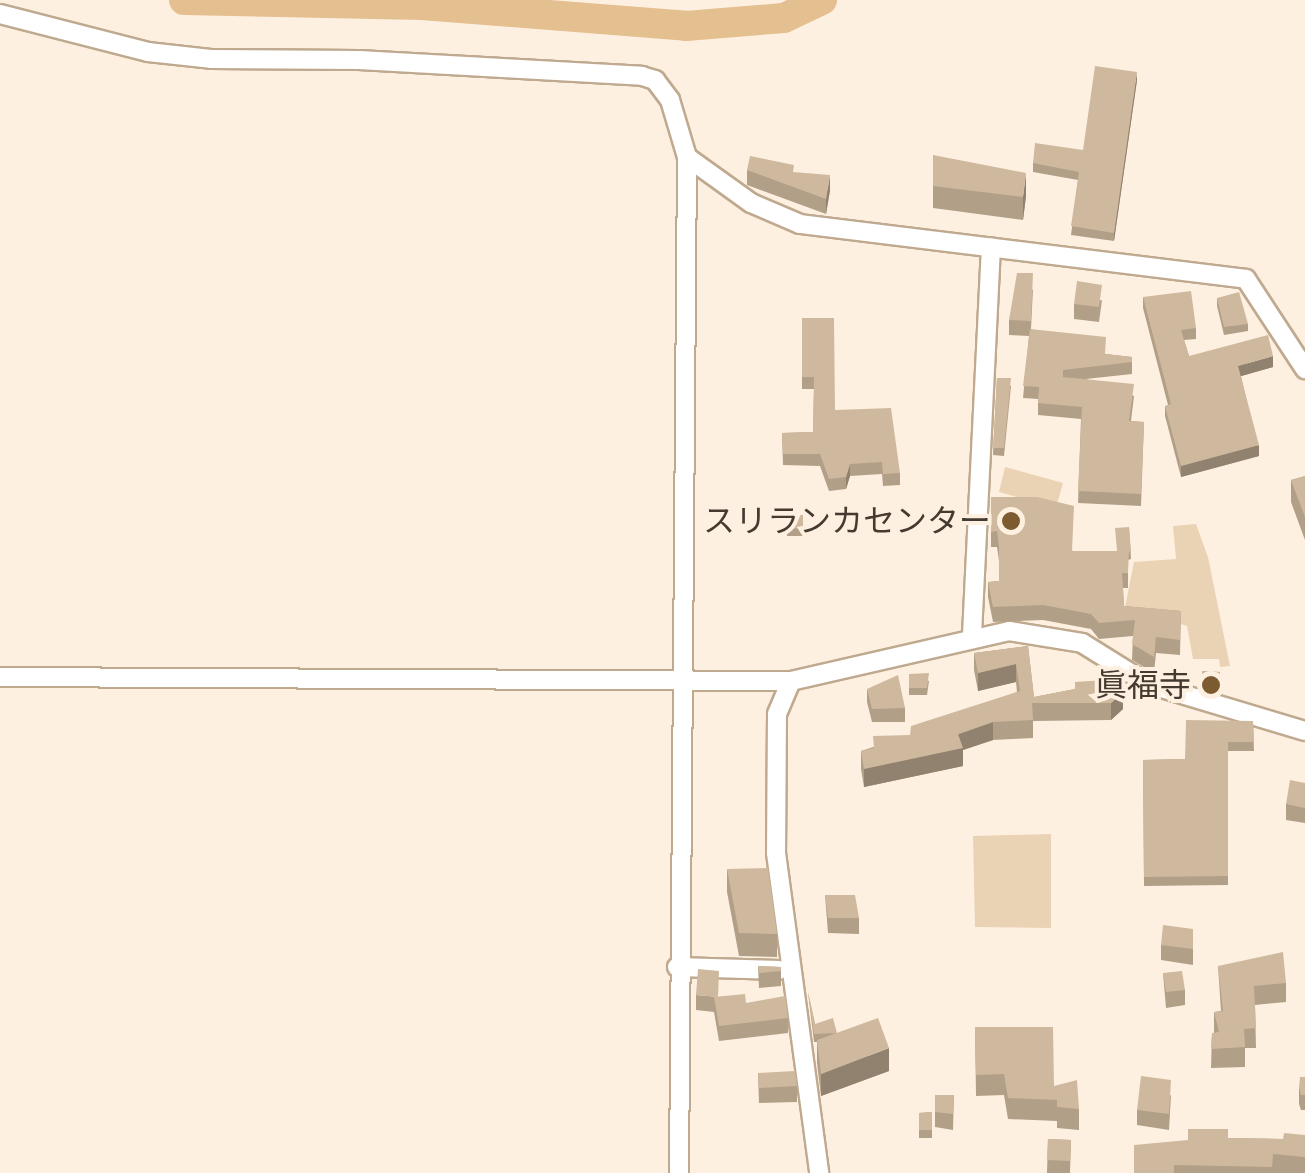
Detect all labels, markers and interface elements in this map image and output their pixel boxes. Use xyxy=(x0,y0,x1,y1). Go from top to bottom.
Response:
place label: スリランカセンター xyxy=(703,502,991,540)
marker: スリランカセンター xyxy=(1000,510,1022,532)
place label: 眞福寺 xyxy=(1095,666,1191,704)
marker: 眞福寺 xyxy=(1200,674,1222,696)

